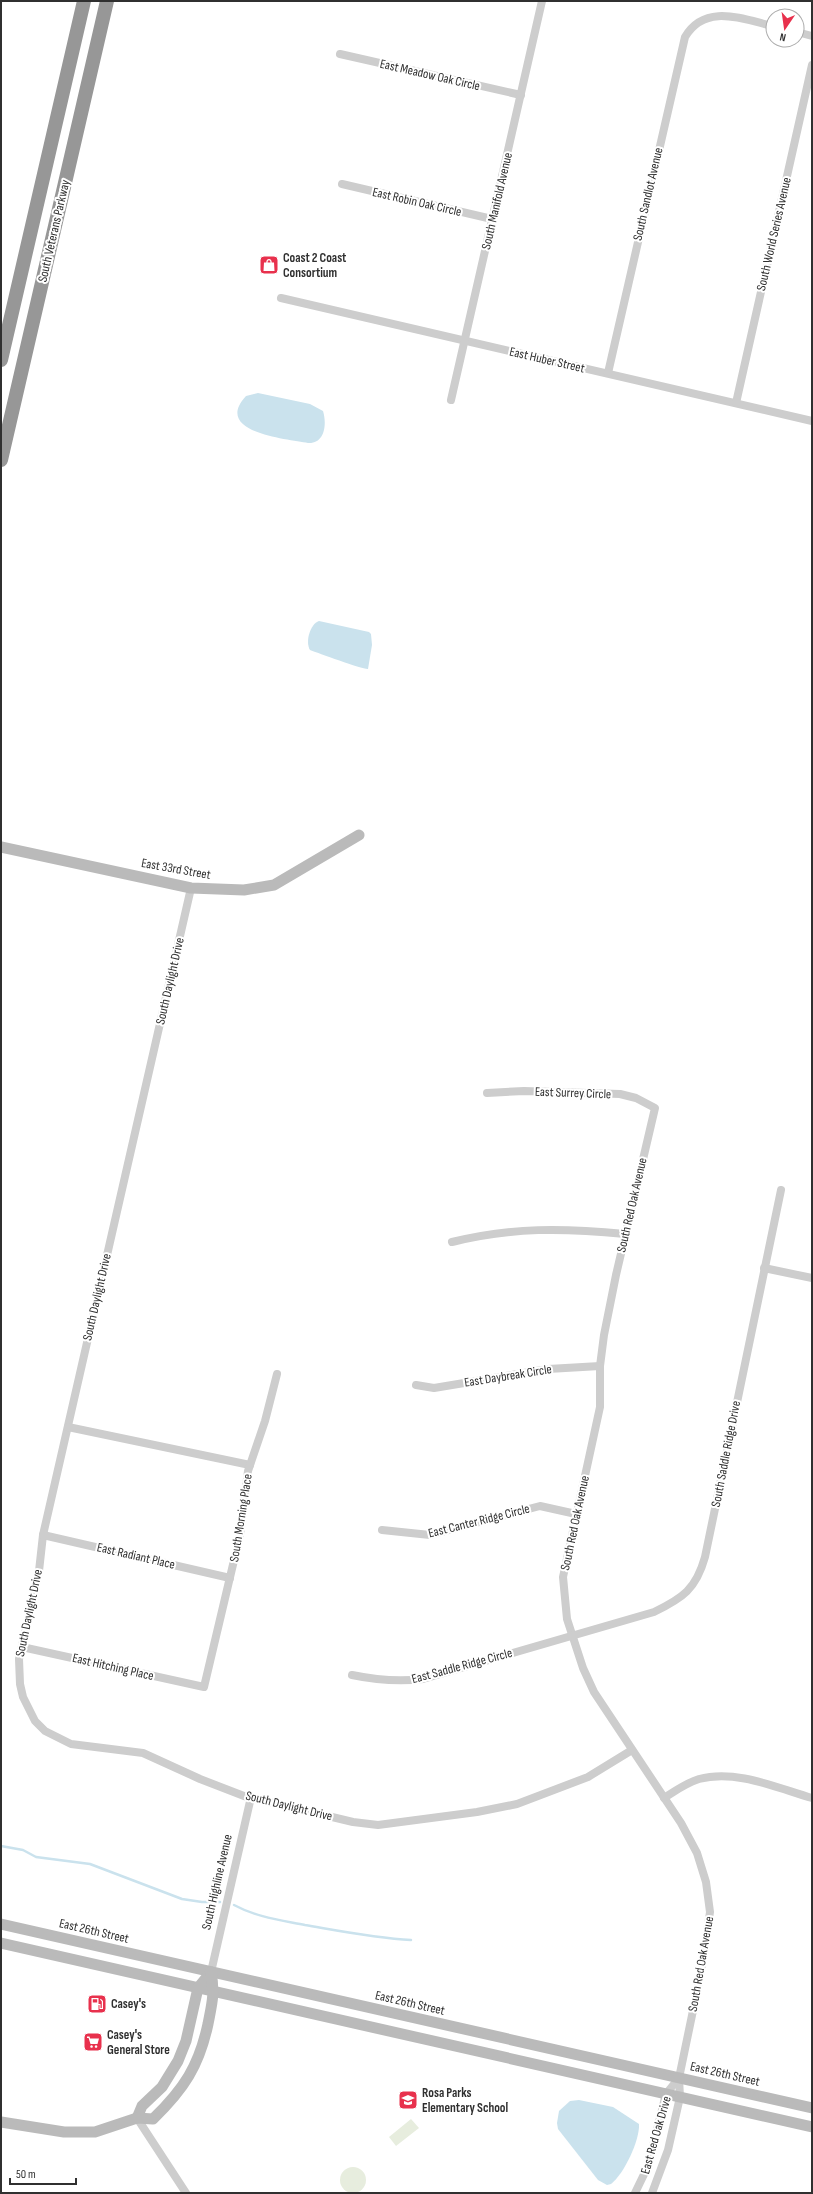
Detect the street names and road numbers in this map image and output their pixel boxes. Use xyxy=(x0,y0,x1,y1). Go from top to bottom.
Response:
street label: East Meadow Oak Circle xyxy=(378,56,482,94)
street label: South Sandlot Avenue xyxy=(629,146,667,242)
street label: South Manifold Avenue xyxy=(478,151,516,251)
street label: South World Series Avenue xyxy=(753,176,795,292)
street label: South Veterans Parkway xyxy=(34,178,74,284)
street label: East Robin Oak Circle xyxy=(371,184,463,220)
street label: East Huber Street xyxy=(508,344,586,376)
street label: East 33rd Street xyxy=(140,855,212,883)
street label: South Daylight Drive xyxy=(152,936,188,1026)
street label: East Surrey Circle xyxy=(535,1084,611,1102)
street label: South Red Oak Avenue xyxy=(613,1156,651,1254)
street label: South Daylight Drive xyxy=(79,1252,115,1342)
street label: East Daybreak Circle xyxy=(463,1361,553,1391)
street label: South Saddle Ridge Drive xyxy=(708,1399,744,1509)
street label: South Morning Place xyxy=(226,1473,256,1563)
street label: South Red Oak Avenue xyxy=(557,1474,593,1572)
street label: East Canter Ridge Circle xyxy=(427,1501,531,1541)
street label: East Radiant Place xyxy=(95,1539,177,1573)
street label: South Daylight Drive xyxy=(12,1568,46,1658)
street label: East Saddle Ridge Circle xyxy=(410,1645,514,1687)
street label: East Hitching Place xyxy=(71,1650,155,1684)
street label: South Daylight Drive xyxy=(244,1787,334,1825)
street label: South Highline Avenue xyxy=(198,1833,236,1931)
street label: East 26th Street xyxy=(58,1915,130,1947)
street label: South Red Oak Avenue xyxy=(685,1915,717,2013)
street label: East 26th Street xyxy=(374,1987,446,2019)
street label: East 26th Street xyxy=(689,2058,761,2090)
street label: East Red Oak Drive xyxy=(637,2094,675,2176)

